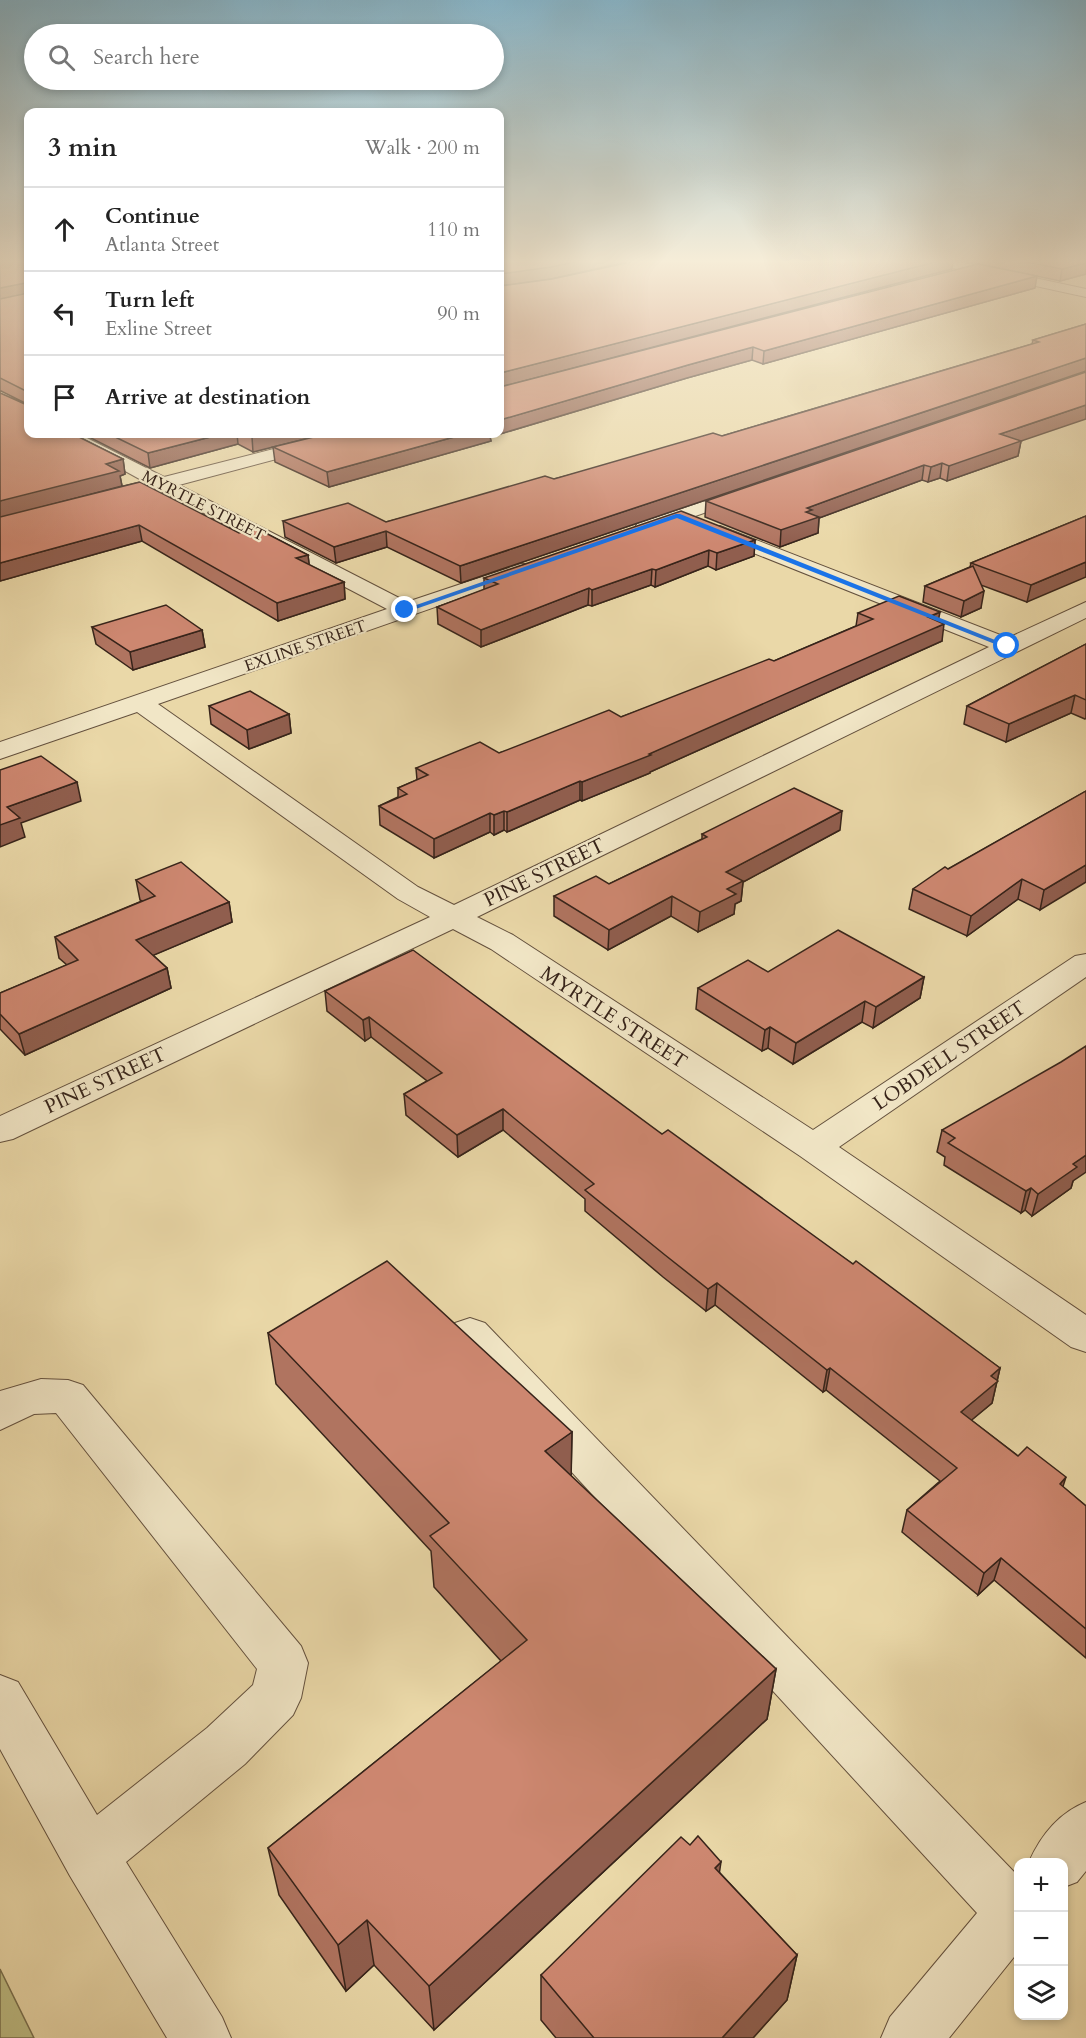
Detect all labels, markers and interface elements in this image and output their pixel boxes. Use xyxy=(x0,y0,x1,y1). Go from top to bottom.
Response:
search box xyxy=(24,24,504,90)
icon: search xyxy=(45,41,78,74)
text: Search here xyxy=(93,42,200,72)
text: 3 min xyxy=(48,130,117,165)
text: Walk · 200 m xyxy=(365,134,480,161)
text: Continue xyxy=(105,201,200,231)
icon: ahead xyxy=(48,213,81,246)
text: 110 m xyxy=(427,216,480,243)
text: Atlanta Street xyxy=(105,231,219,258)
text: Turn left xyxy=(105,285,194,315)
icon: left xyxy=(48,297,81,330)
text: 90 m xyxy=(437,300,480,327)
text: Exline Street xyxy=(105,315,212,342)
icon: arrive xyxy=(48,381,81,414)
text: Arrive at destination xyxy=(105,382,310,412)
street label: MYRTLE STREET xyxy=(138,465,269,547)
route end xyxy=(391,596,417,622)
street label: EXLINE STREET xyxy=(241,615,370,677)
route start xyxy=(993,632,1019,658)
street label: PINE STREET xyxy=(479,831,609,913)
street label: MYRTLE STREET xyxy=(535,960,693,1075)
street label: LOBDELL STREET xyxy=(868,994,1031,1117)
street label: PINE STREET xyxy=(40,1040,171,1120)
map controls xyxy=(1014,1858,1068,2020)
button: + xyxy=(1014,1858,1068,1912)
button: − xyxy=(1014,1912,1068,1966)
button: layers xyxy=(1014,1966,1068,2020)

